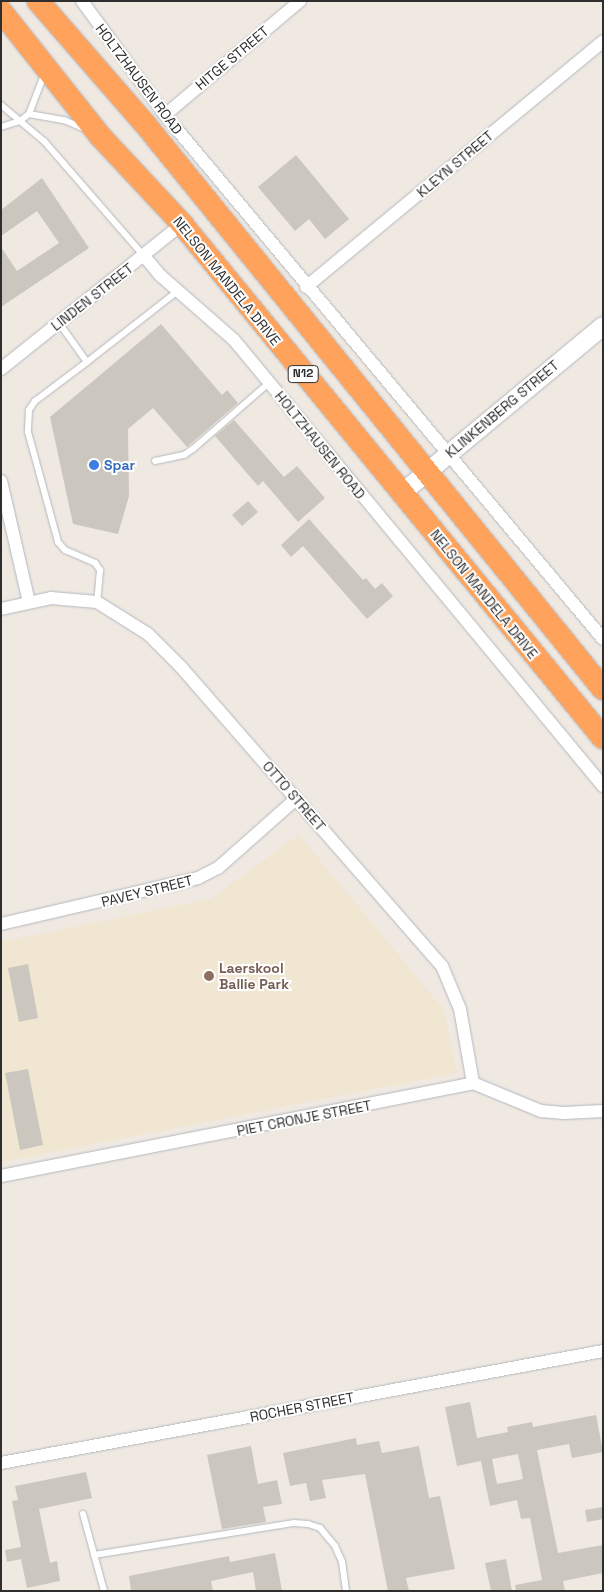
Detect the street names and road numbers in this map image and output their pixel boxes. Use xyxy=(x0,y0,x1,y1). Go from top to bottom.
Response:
street label: HOLTZHAUSEN ROAD xyxy=(92,20,186,138)
street label: HITGE STREET xyxy=(192,23,272,93)
street label: KLEYN STREET xyxy=(413,127,497,201)
street label: NELSON MANDELA DRIVE xyxy=(170,213,284,349)
street label: LINDEN STREET xyxy=(48,260,136,334)
street label: KLINKENBERG STREET xyxy=(442,357,562,461)
road number: N12 xyxy=(287,364,319,384)
street label: HOLTZHAUSEN ROAD xyxy=(271,388,369,502)
street label: NELSON MANDELA DRIVE xyxy=(427,526,541,662)
street label: OTTO STREET xyxy=(259,758,329,834)
street label: PAVEY STREET xyxy=(100,872,194,910)
street label: PIET CRONJE STREET xyxy=(235,1097,373,1139)
street label: ROCHER STREET xyxy=(248,1389,356,1425)

